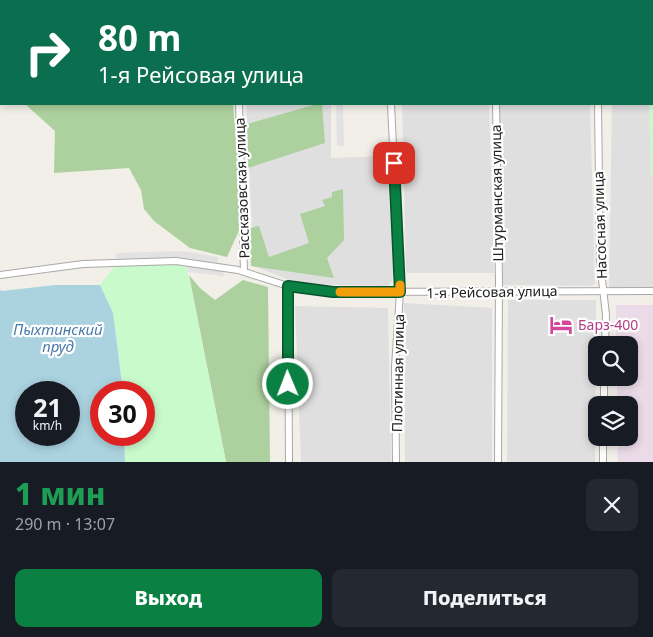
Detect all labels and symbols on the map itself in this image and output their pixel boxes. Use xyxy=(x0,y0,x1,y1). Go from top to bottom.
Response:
street label: Рассказовская улица xyxy=(230,117,253,259)
street label: Штурманская улица xyxy=(486,124,507,262)
pin xyxy=(373,142,415,184)
street label: Насосная улица xyxy=(588,171,611,279)
street label: 1-я Рейсовая улица xyxy=(426,281,558,302)
hotel icon: Барз-400 xyxy=(548,312,574,338)
street label: Плотинная улица xyxy=(387,314,408,432)
place label: Барз-400 xyxy=(578,315,638,334)
water label: Пыхтинский пруд xyxy=(13,319,103,356)
position arrow xyxy=(261,357,313,409)
speed limit sign: 30 xyxy=(90,381,155,446)

